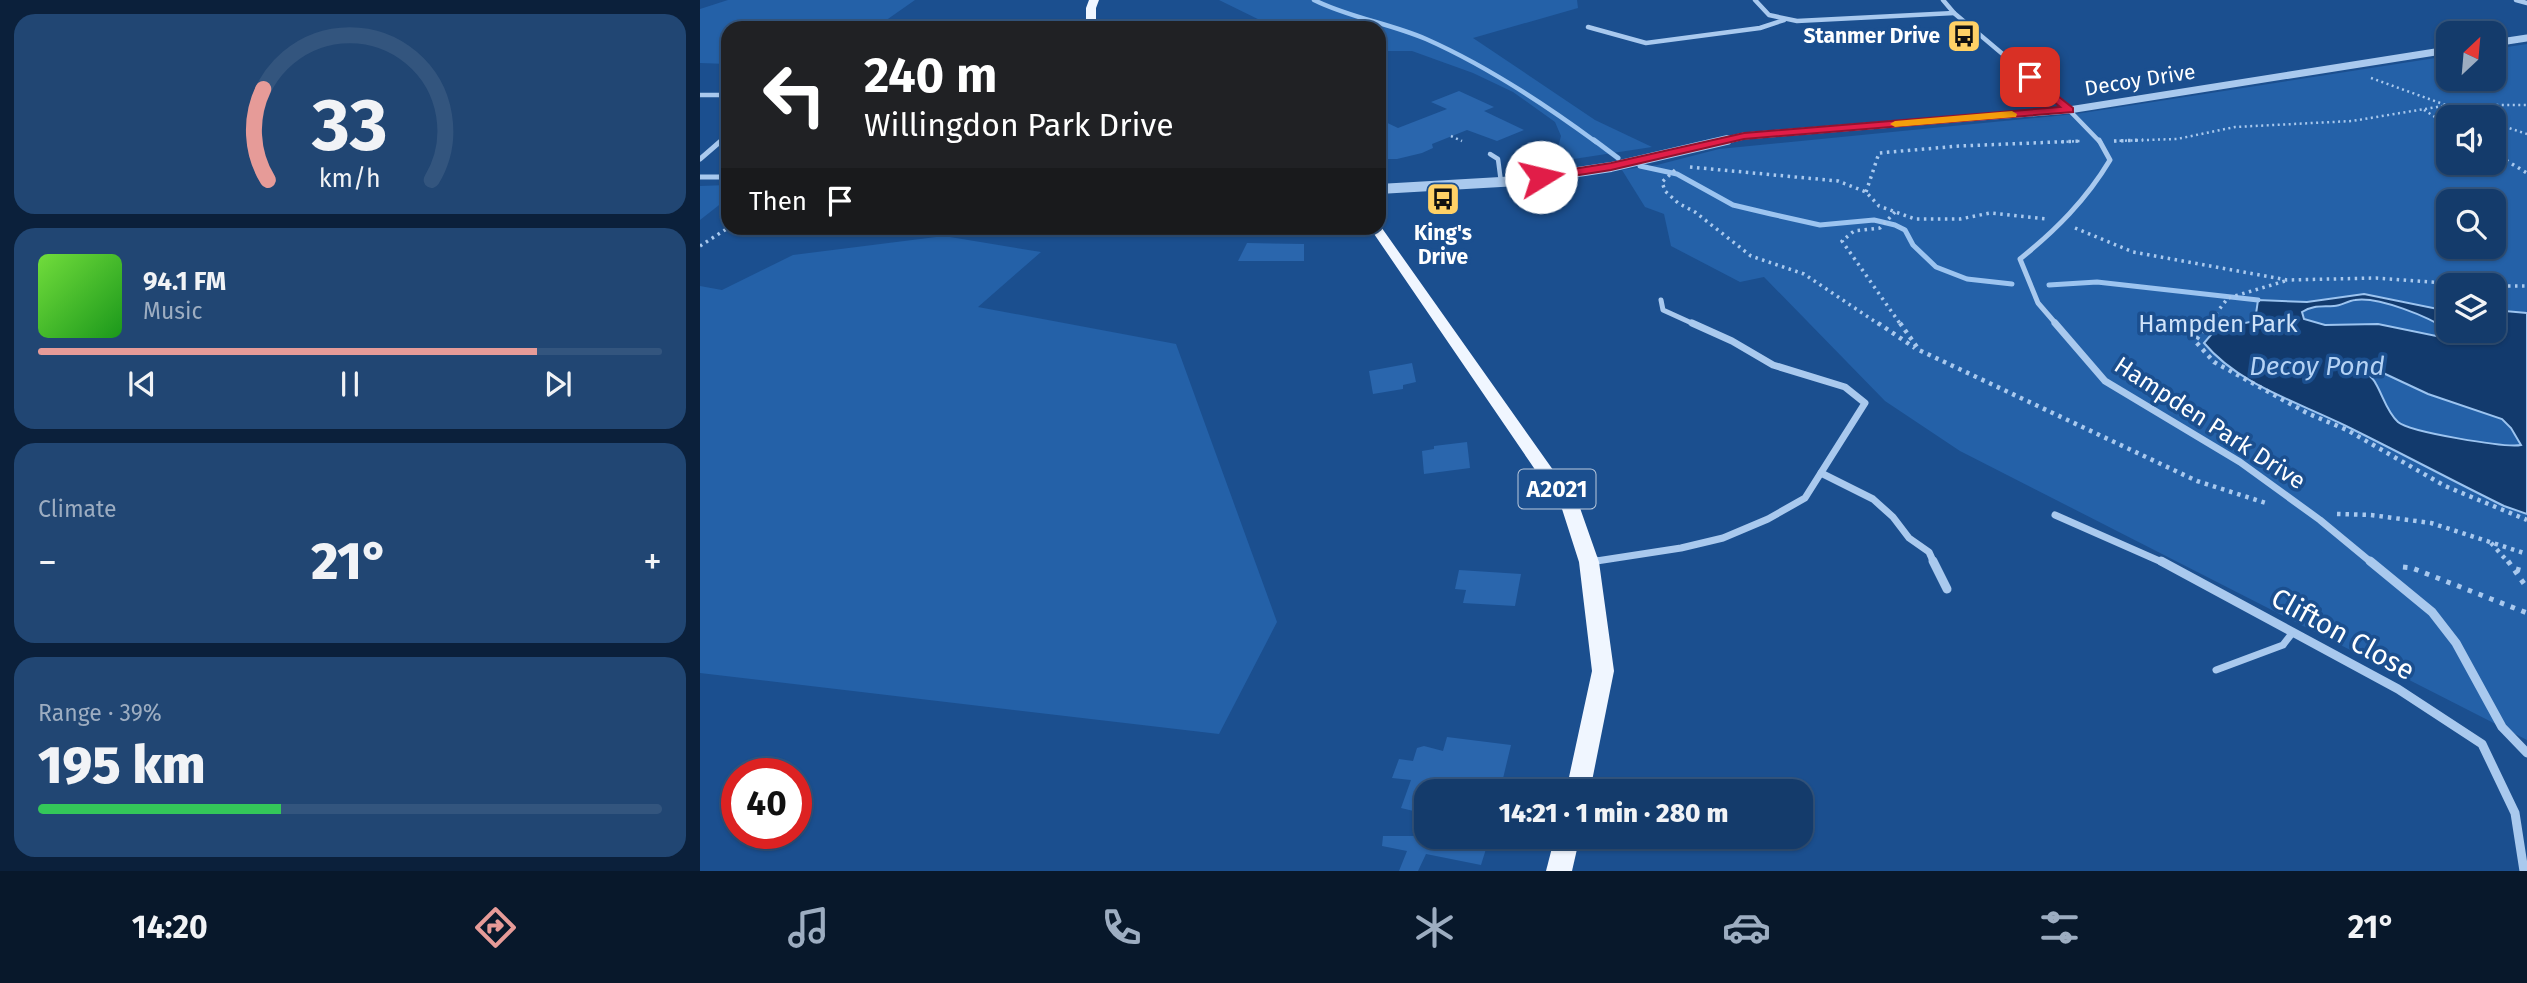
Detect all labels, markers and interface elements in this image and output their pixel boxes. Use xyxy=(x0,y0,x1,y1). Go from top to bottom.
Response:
bus stop icon: Stanmer Drive xyxy=(1945,17,1983,55)
north arrow xyxy=(2436,21,2506,91)
map controls xyxy=(2436,21,2506,343)
place label: Stanmer Drive xyxy=(1804,23,1940,49)
text: 240 m xyxy=(864,46,997,105)
pin xyxy=(2000,47,2060,107)
icon: left xyxy=(749,49,840,140)
icon: arrive xyxy=(2011,58,2049,96)
street label: Decoy Drive xyxy=(2083,58,2197,102)
text: 33 xyxy=(311,83,388,170)
button: sound xyxy=(2436,105,2506,175)
text: Willingdon Park Drive xyxy=(864,106,1174,144)
position arrow xyxy=(1504,140,1578,214)
text: km/h xyxy=(319,164,381,194)
bus stop icon: King's Drive xyxy=(1424,180,1462,218)
icon: arrive xyxy=(821,182,859,220)
text: Then xyxy=(749,186,807,217)
button: search xyxy=(2436,189,2506,259)
place label: King's Drive xyxy=(1414,220,1472,270)
text: 94.1 FM xyxy=(143,266,226,297)
button: layers xyxy=(2436,273,2506,343)
text: Music xyxy=(143,297,203,325)
park label: Hampden Park xyxy=(2138,310,2298,338)
street label: Hampden Park Drive xyxy=(2109,351,2311,495)
water label: Decoy Pond xyxy=(2249,351,2385,382)
icon: previous xyxy=(123,365,161,403)
icon: pause xyxy=(331,365,369,403)
icon: next xyxy=(539,365,577,403)
road number: A2021 xyxy=(1518,470,1596,509)
text: Climate xyxy=(38,495,117,523)
text: 21° xyxy=(311,530,389,593)
text: − xyxy=(38,539,57,585)
text: + xyxy=(643,539,662,585)
street label: Clifton Close xyxy=(2266,581,2420,687)
text: Range · 39% xyxy=(38,699,162,727)
text: 195 km xyxy=(38,734,206,797)
speed limit sign: 40 xyxy=(721,758,812,849)
text: 14:21 · 1 min · 280 m xyxy=(1499,798,1728,829)
icon: directions xyxy=(471,903,520,952)
icon: music xyxy=(784,903,833,952)
icon: phone xyxy=(1097,903,1146,952)
icon: climate xyxy=(1410,903,1459,952)
icon: car xyxy=(1722,903,1771,952)
icon: filters xyxy=(2035,903,2084,952)
text: 14:20 xyxy=(132,908,208,946)
text: 21° xyxy=(2348,908,2395,946)

